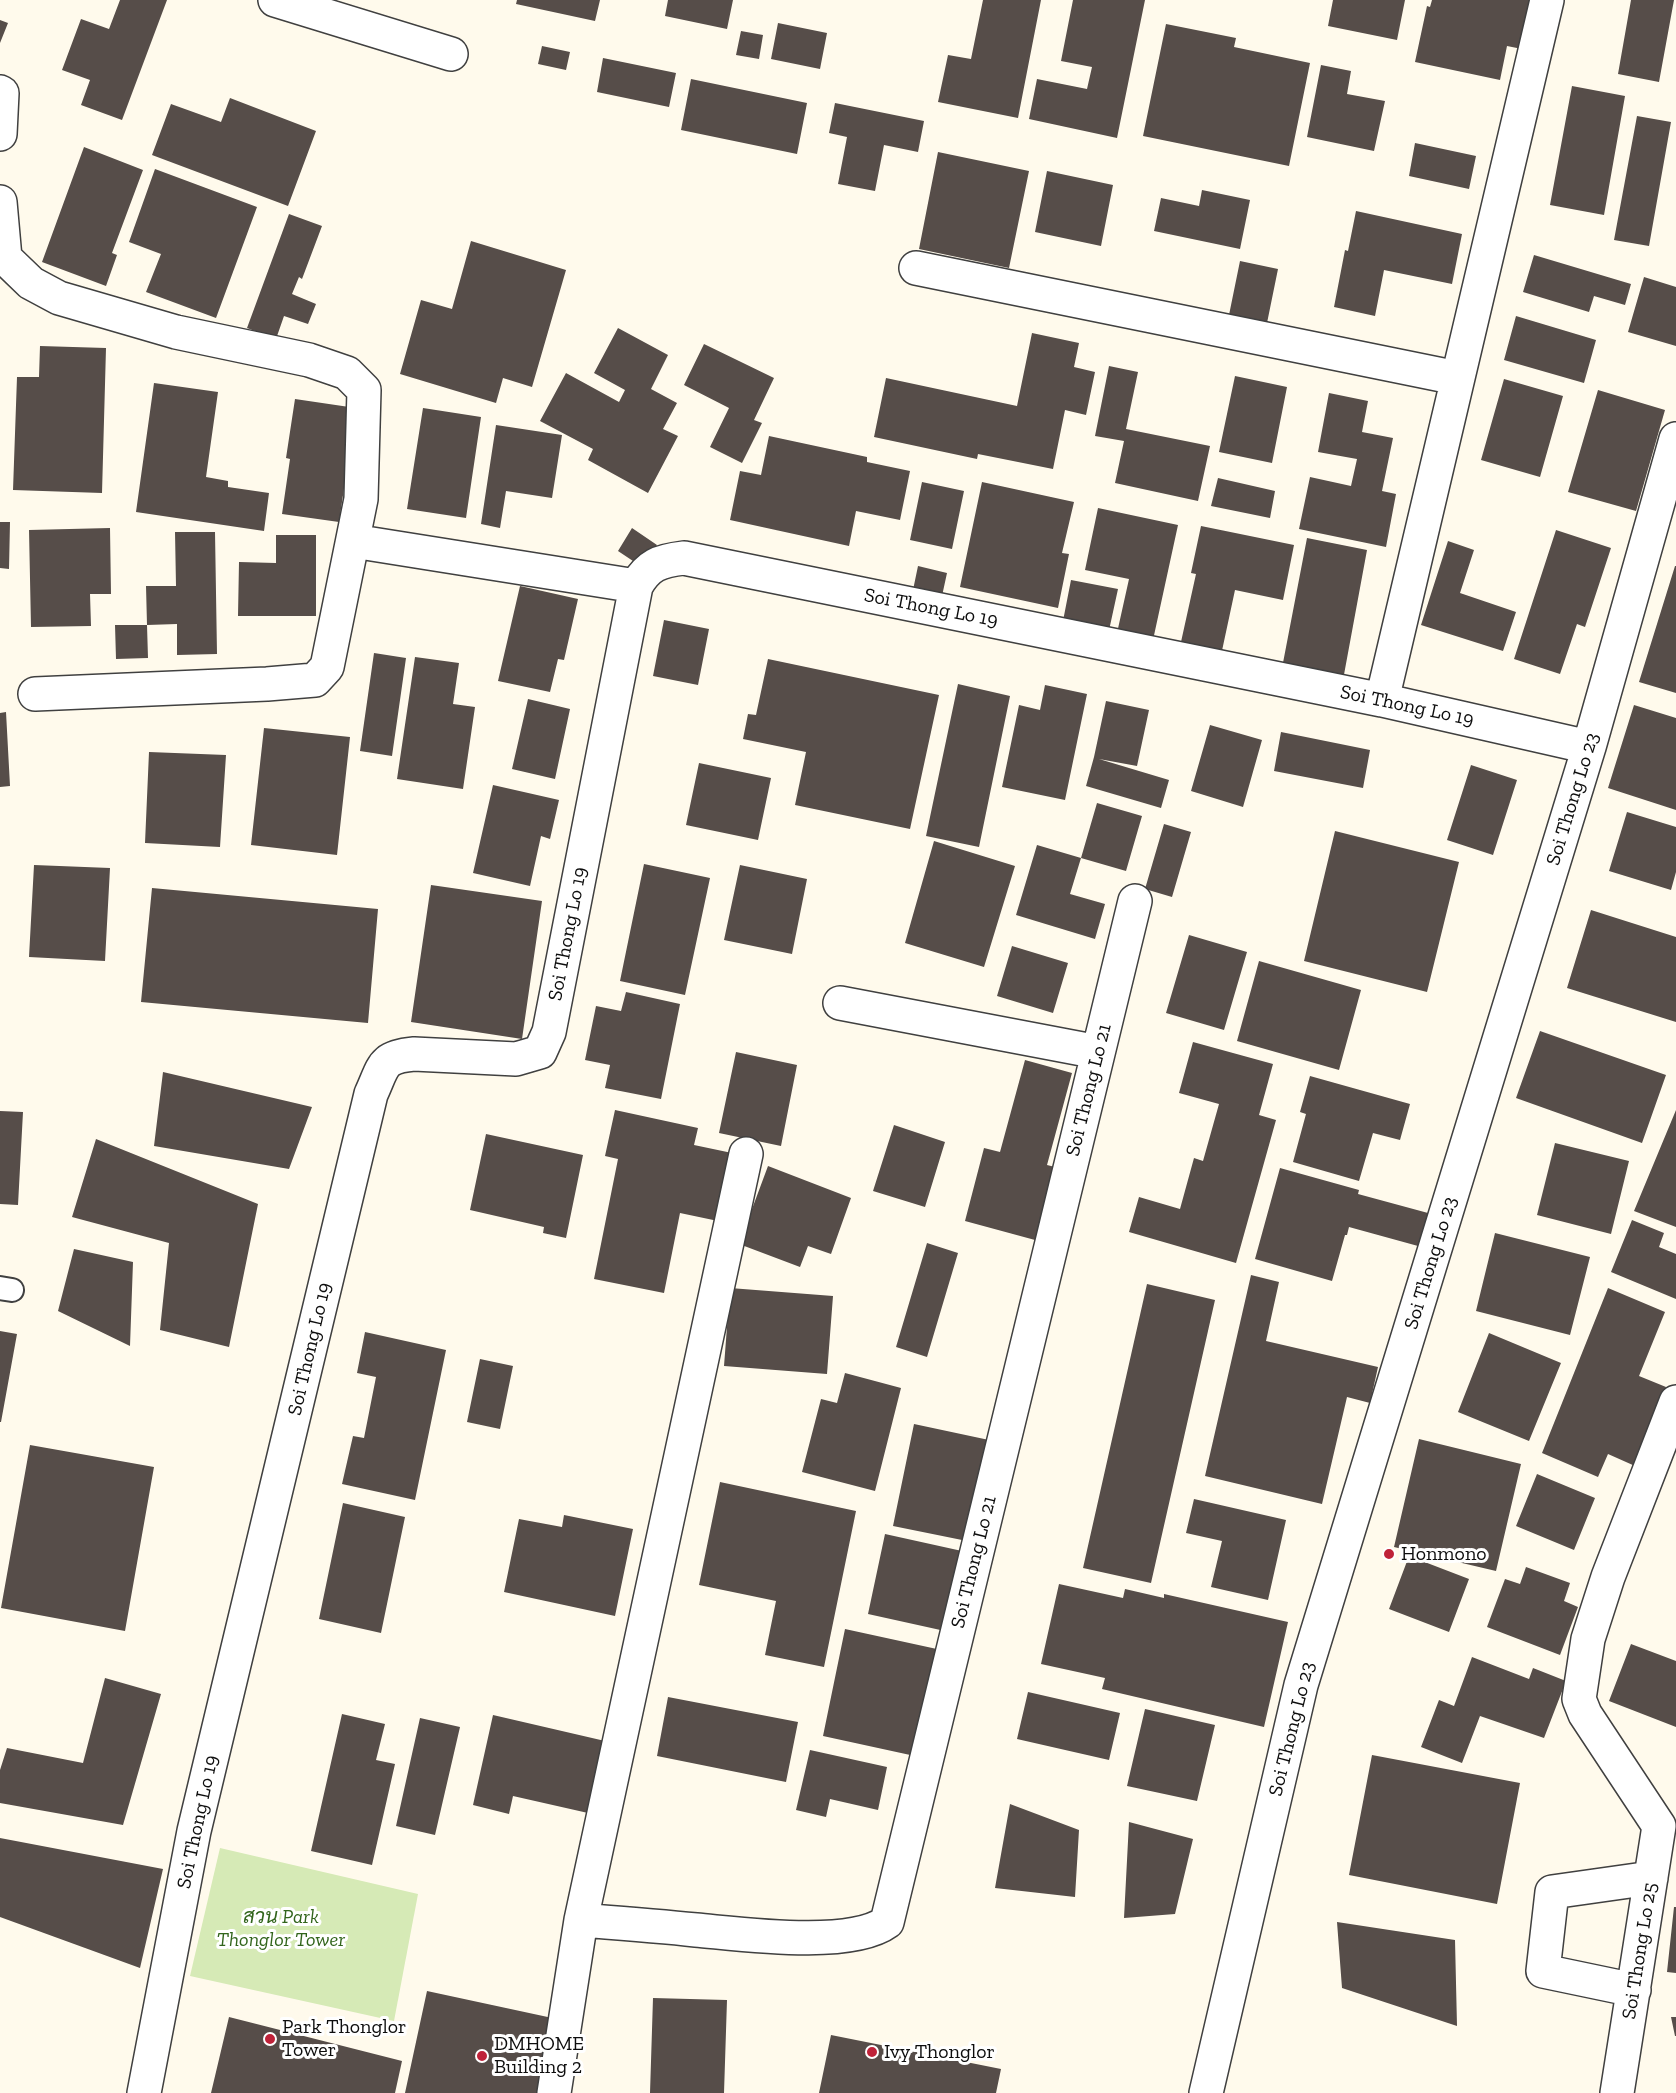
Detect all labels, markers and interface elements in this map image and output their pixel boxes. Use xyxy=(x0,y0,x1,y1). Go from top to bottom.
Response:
street label: Soi Thong Lo 19 xyxy=(862,583,1000,633)
street label: Soi Thong Lo 19 xyxy=(1338,680,1476,732)
street label: Soi Thong Lo 23 xyxy=(1541,730,1605,868)
street label: Soi Thong Lo 19 xyxy=(543,865,593,1003)
street label: Soi Thong Lo 21 xyxy=(1061,1021,1117,1159)
street label: Soi Thong Lo 23 xyxy=(1399,1194,1463,1332)
street label: Soi Thong Lo 19 xyxy=(283,1280,337,1418)
street label: Soi Thong Lo 21 xyxy=(946,1493,1002,1631)
place label: Honmono xyxy=(1401,1542,1487,1566)
marker: Honmono xyxy=(1382,1547,1396,1561)
street label: Soi Thong Lo 23 xyxy=(1264,1659,1320,1799)
street label: Soi Thong Lo 19 xyxy=(172,1753,224,1891)
street label: Soi Thong Lo 25 xyxy=(1617,1881,1663,2021)
park label: สวน Park Thonglor Tower xyxy=(217,1905,345,1952)
place label: Park Thonglor Tower xyxy=(282,2015,406,2062)
marker: Park Thonglor Tower xyxy=(263,2032,277,2046)
place label: DMHOME Building 2 xyxy=(494,2032,584,2079)
place label: Ivy Thonglor xyxy=(884,2040,995,2064)
marker: Ivy Thonglor xyxy=(865,2045,879,2059)
marker: DMHOME Building 2 xyxy=(475,2049,489,2063)

